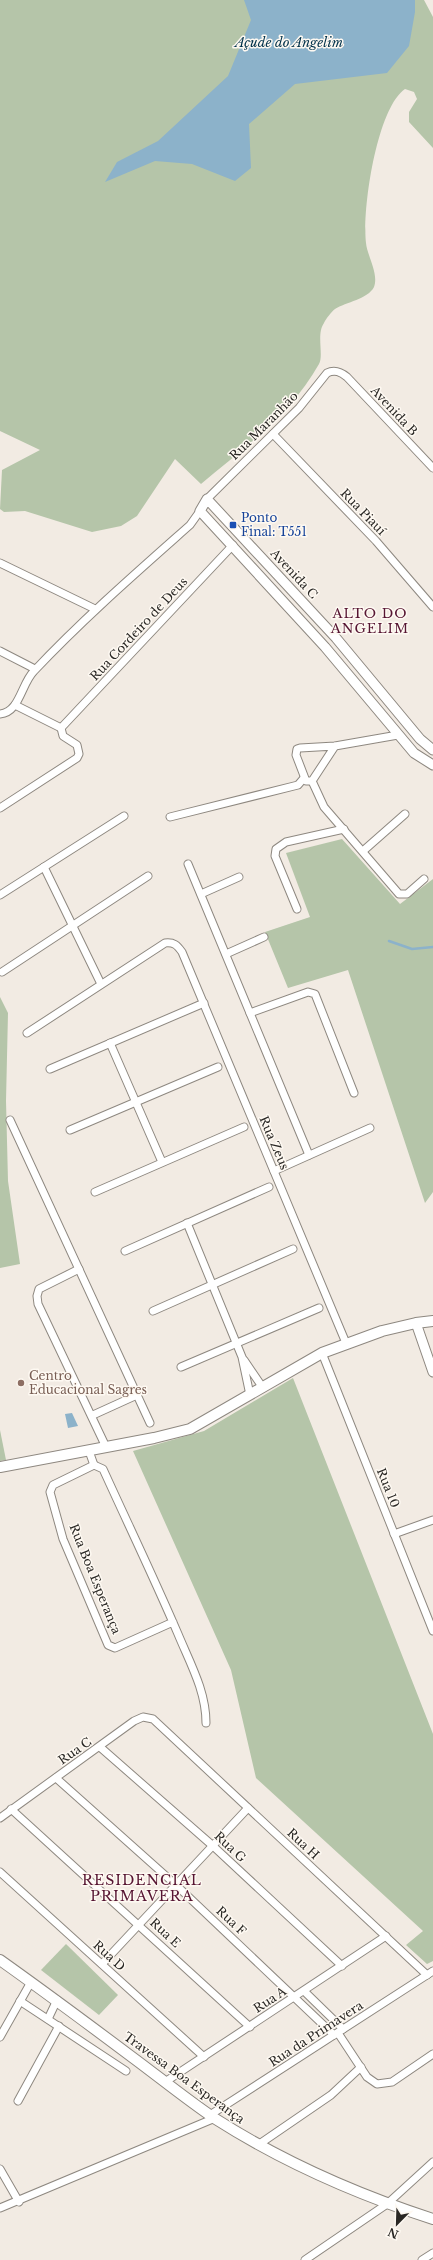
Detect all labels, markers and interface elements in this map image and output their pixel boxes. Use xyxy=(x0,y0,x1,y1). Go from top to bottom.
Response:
water label: Açude do Angelim xyxy=(233,34,343,51)
street label: Avenida B xyxy=(367,382,421,438)
street label: Rua Maranhão xyxy=(226,388,301,463)
street label: Rua Piauí xyxy=(338,485,390,539)
place label: Ponto Final: T551 xyxy=(241,510,307,539)
marker: Ponto Final: T551 xyxy=(228,520,238,530)
street label: Avenida C xyxy=(267,545,321,602)
street label: Rua Cordeiro de Deus xyxy=(87,574,190,683)
district label: ALTO DO ANGELIM xyxy=(330,605,409,637)
street label: Rua Zeus xyxy=(256,1114,293,1172)
place label: Centro Educacional Sagres xyxy=(29,1368,147,1397)
marker: Centro Educacional Sagres xyxy=(16,1378,26,1388)
street label: Rua 10 xyxy=(374,1466,403,1510)
street label: Rua Boa Esperança xyxy=(67,1522,125,1636)
street label: Rua C xyxy=(55,1734,94,1767)
street label: Rua H xyxy=(284,1825,323,1862)
street label: Rua G xyxy=(211,1828,250,1865)
district label: RESIDENCIAL PRIMAVERA xyxy=(82,1871,202,1905)
street label: Rua F xyxy=(213,1903,249,1938)
street label: Rua E xyxy=(147,1915,184,1951)
street label: Rua D xyxy=(90,1937,129,1974)
street label: Rua A xyxy=(250,1983,290,2016)
street label: Rua da Primavera xyxy=(266,1997,366,2070)
street label: Travessa Boa Esperança xyxy=(121,2029,248,2127)
north arrow xyxy=(377,2204,417,2244)
text: N xyxy=(385,2224,401,2242)

